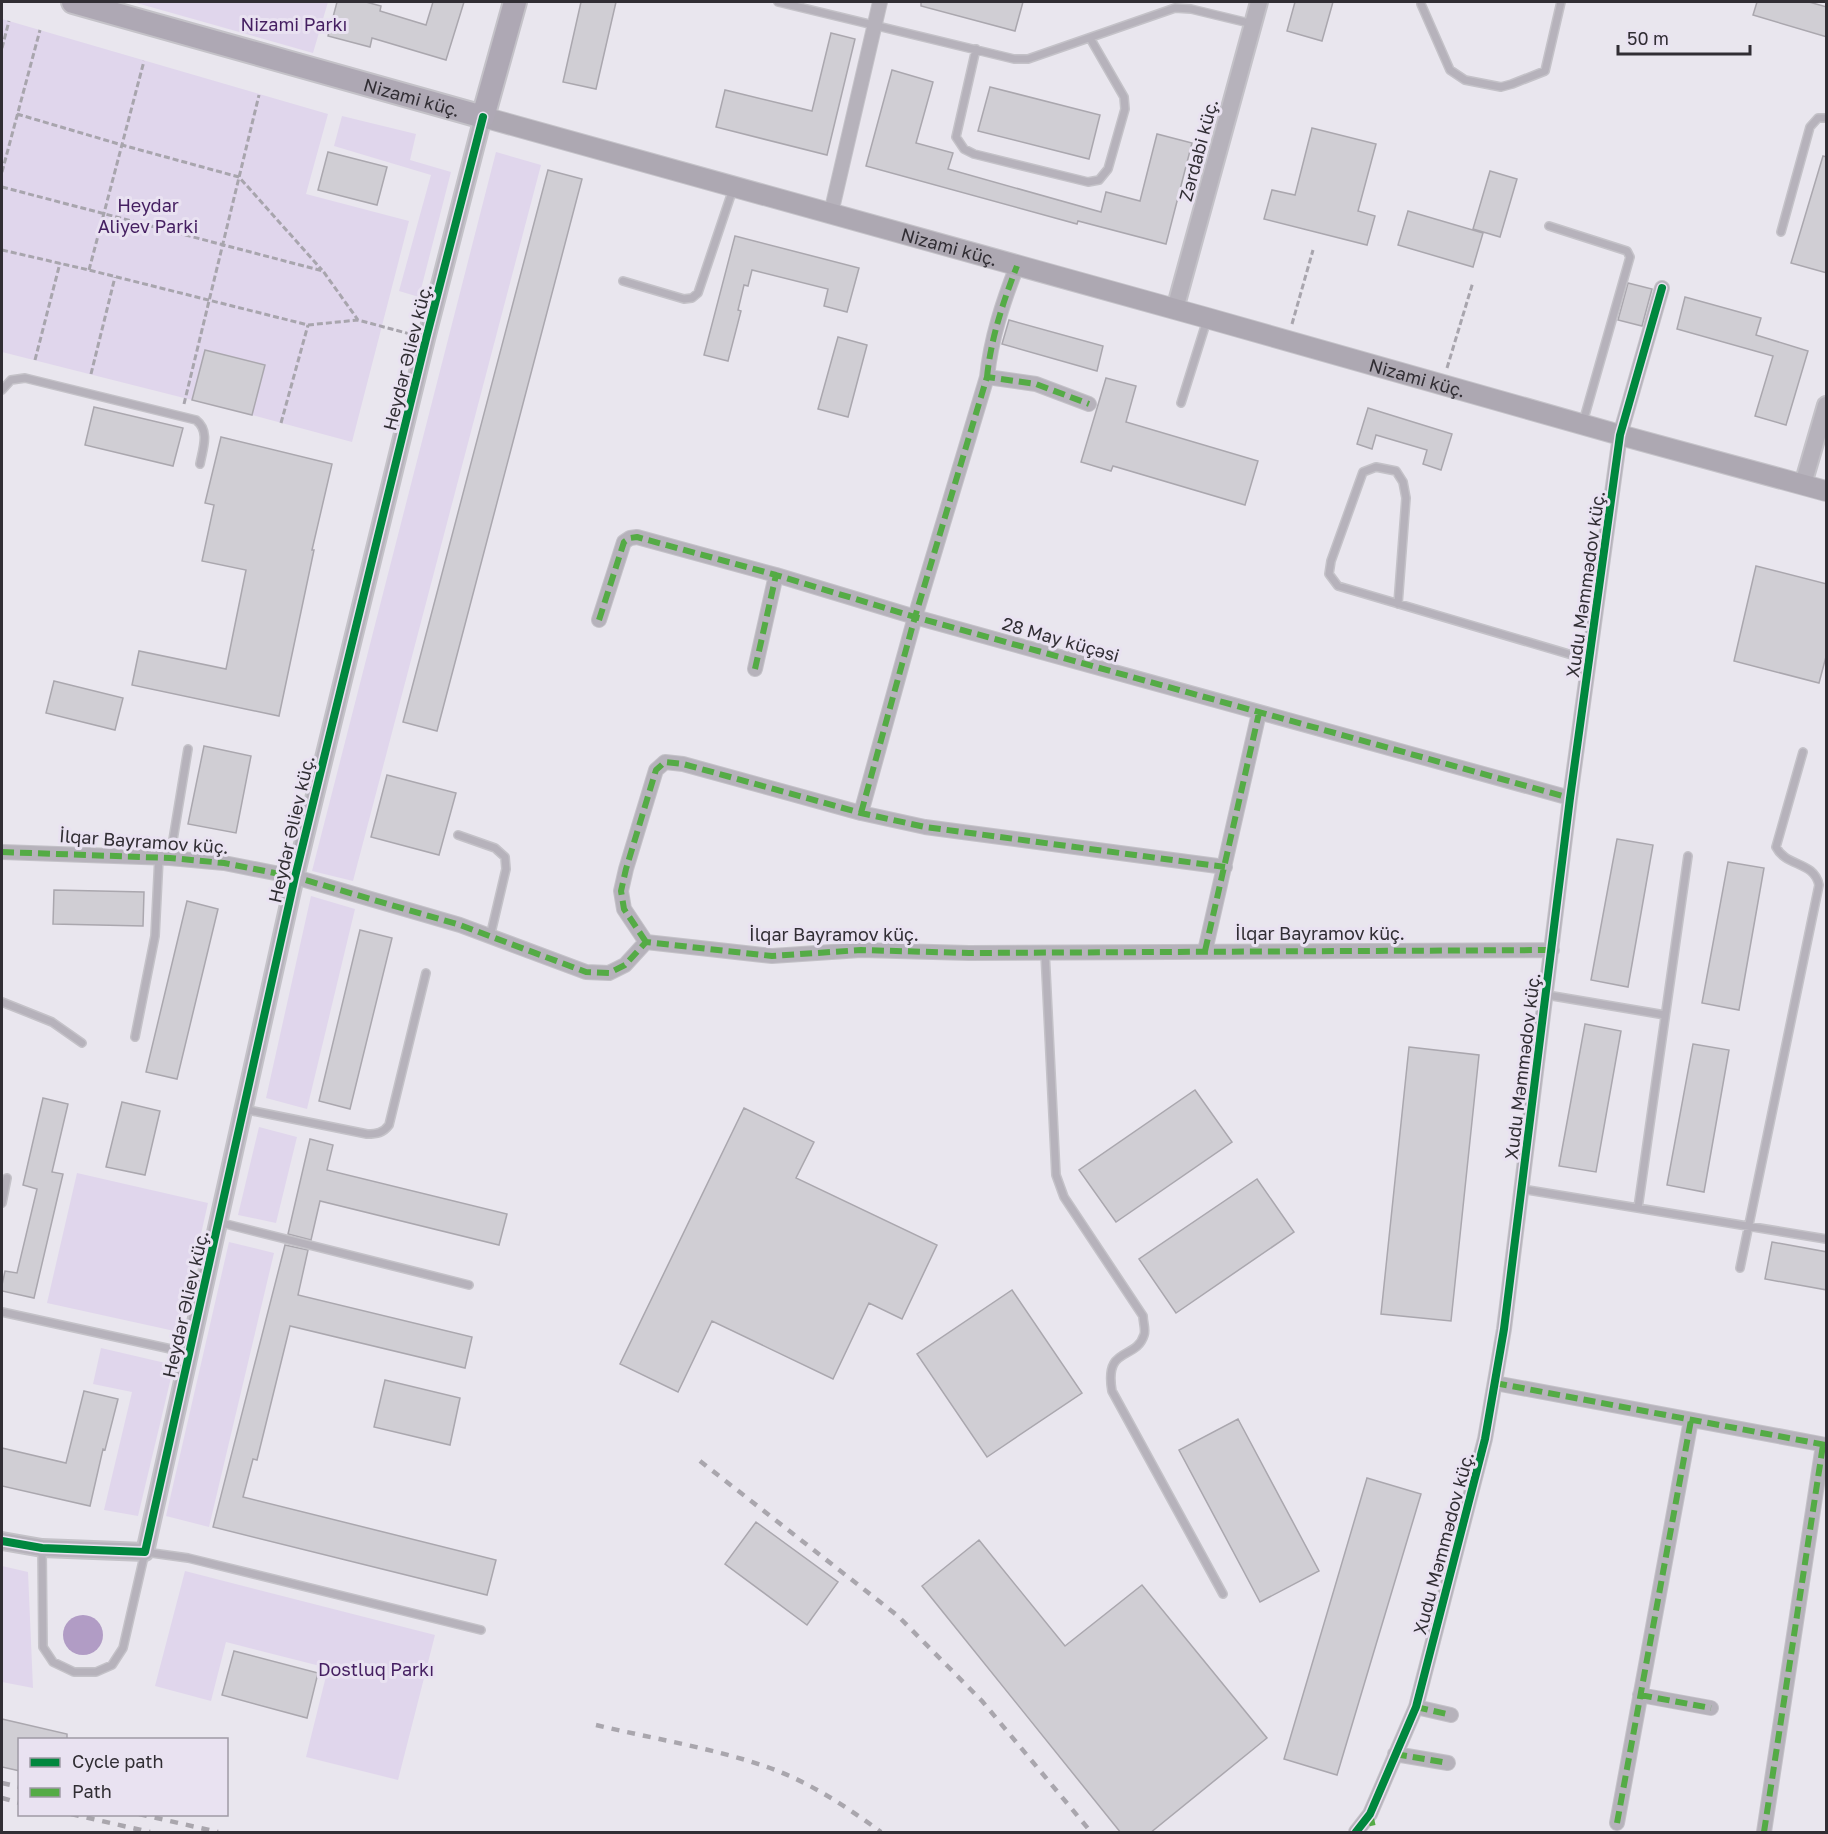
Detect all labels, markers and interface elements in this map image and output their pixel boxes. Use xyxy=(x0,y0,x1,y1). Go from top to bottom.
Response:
park label: Nizami Parkı xyxy=(241,13,347,35)
scale bar xyxy=(1618,18,1750,56)
text: 50 m xyxy=(1627,27,1669,49)
street label: Nizami küç. xyxy=(361,73,463,121)
street label: Zərdabi küç. xyxy=(1174,96,1222,204)
park label: Heydar Aliyev Parki xyxy=(98,194,198,237)
street label: Nizami küç. xyxy=(899,223,1000,270)
street label: Heydər Əliev küç. xyxy=(378,281,436,433)
street label: Nizami küç. xyxy=(1367,354,1468,402)
street label: Xudu Məmmədov küç. xyxy=(1561,489,1609,679)
street label: 28 May küçəsi xyxy=(1000,612,1122,666)
street label: Heydər Əliev küç. xyxy=(263,753,319,905)
street label: İlqar Bayramov küç. xyxy=(59,824,229,858)
street label: İlqar Bayramov küç. xyxy=(1235,922,1405,944)
street label: İlqar Bayramov küç. xyxy=(749,923,919,945)
street label: Xudu Məmmədov küç. xyxy=(1500,971,1544,1161)
street label: Heydər Əliev küç. xyxy=(157,1228,213,1380)
street label: Xudu Məmmədov küç. xyxy=(1408,1449,1478,1637)
park label: Dostluq Parkı xyxy=(318,1658,434,1680)
legend xyxy=(18,1738,228,1816)
text: Cycle path xyxy=(72,1750,164,1772)
text: Path xyxy=(72,1780,112,1802)

